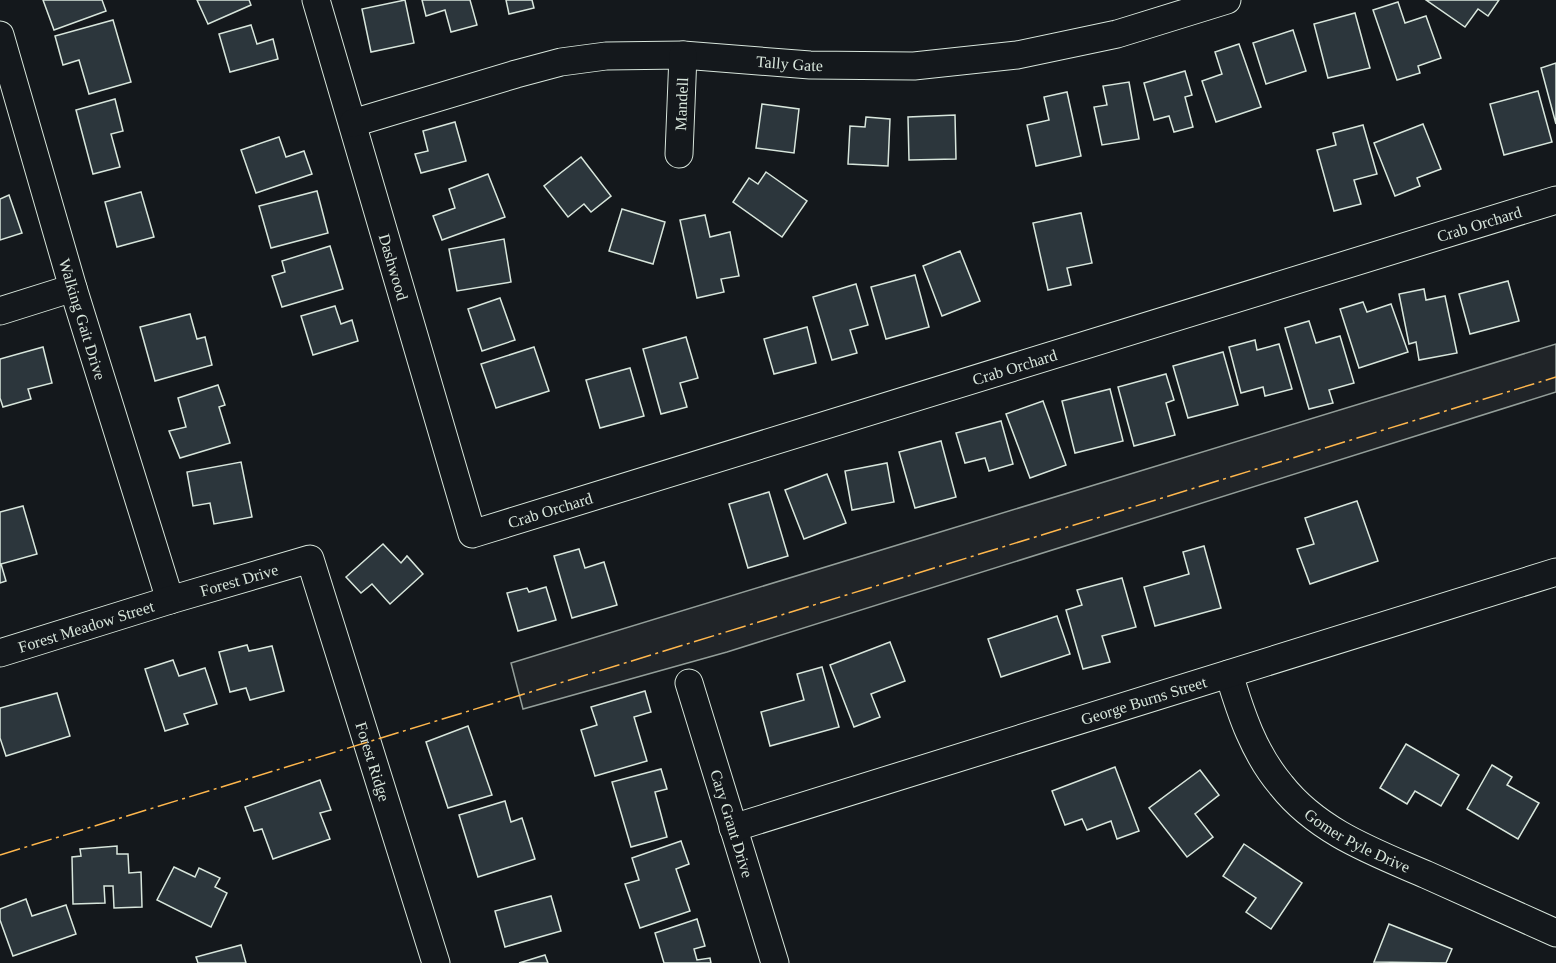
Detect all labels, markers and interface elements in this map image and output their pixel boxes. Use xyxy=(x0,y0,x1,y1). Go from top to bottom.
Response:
street label: Tally Gate xyxy=(755,53,823,74)
street label: Mandell xyxy=(672,77,691,131)
street label: Crab Orchard xyxy=(1435,203,1523,245)
street label: Dashwood xyxy=(376,232,411,302)
street label: Walking Gait Drive xyxy=(56,257,109,382)
street label: Crab Orchard xyxy=(970,346,1059,388)
street label: Crab Orchard xyxy=(506,489,595,531)
street label: Forest Drive xyxy=(198,561,280,600)
street label: Forest Meadow Street xyxy=(16,597,157,656)
street label: George Burns Street xyxy=(1079,673,1209,728)
street label: Forest Ridge xyxy=(352,720,393,803)
street label: Cary Grant Drive xyxy=(707,768,756,880)
street label: Gomer Pyle Drive xyxy=(1301,805,1412,876)

